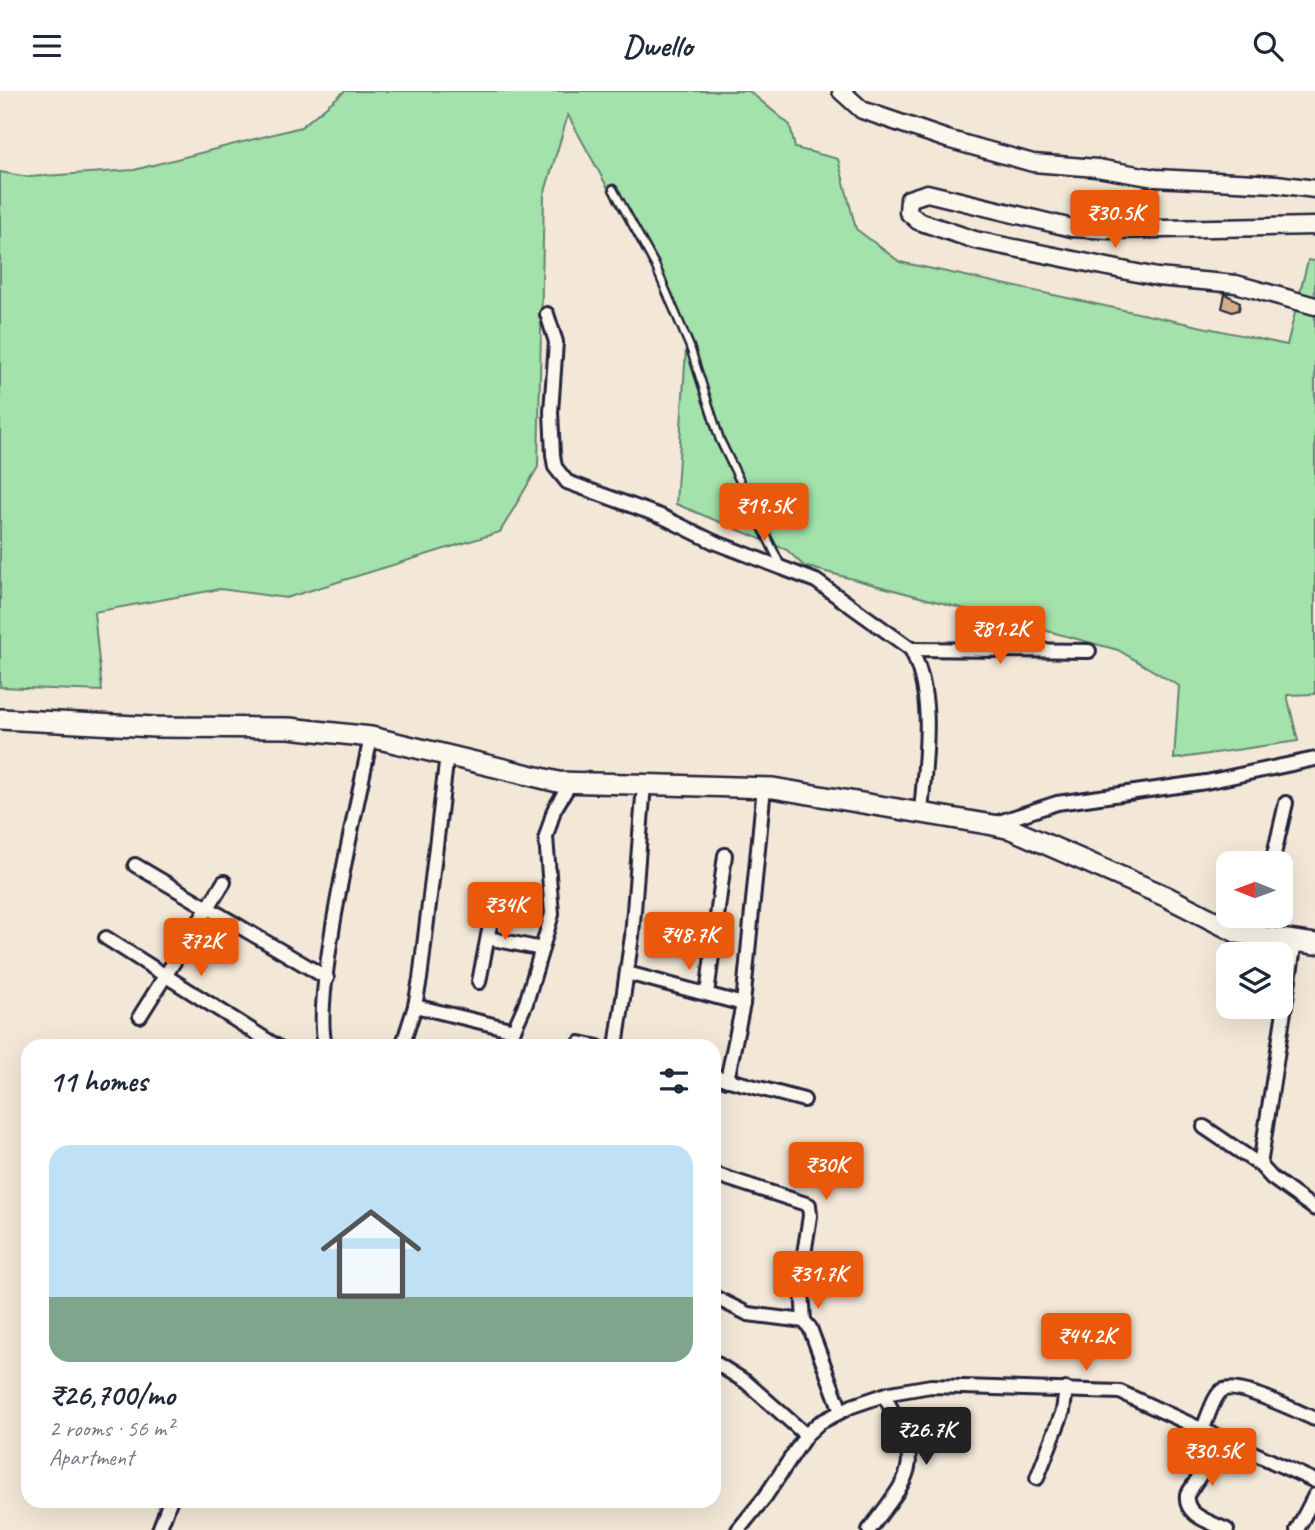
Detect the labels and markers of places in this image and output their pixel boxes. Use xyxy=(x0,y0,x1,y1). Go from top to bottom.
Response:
pin: ₹30.5K xyxy=(1058,191,1172,250)
pin: ₹19.5K xyxy=(707,483,821,543)
pin: ₹81.2K xyxy=(943,607,1057,666)
pin: ₹34K xyxy=(464,883,546,942)
pin: ₹48.7K xyxy=(632,913,746,972)
pin: ₹72K xyxy=(160,919,242,978)
pin: ₹30K xyxy=(785,1143,867,1202)
pin: ₹31.7K xyxy=(761,1251,875,1311)
pin: ₹44.2K xyxy=(1029,1313,1143,1373)
pin: ₹26.7K xyxy=(869,1407,983,1467)
pin: ₹30.5K xyxy=(1155,1429,1269,1488)

